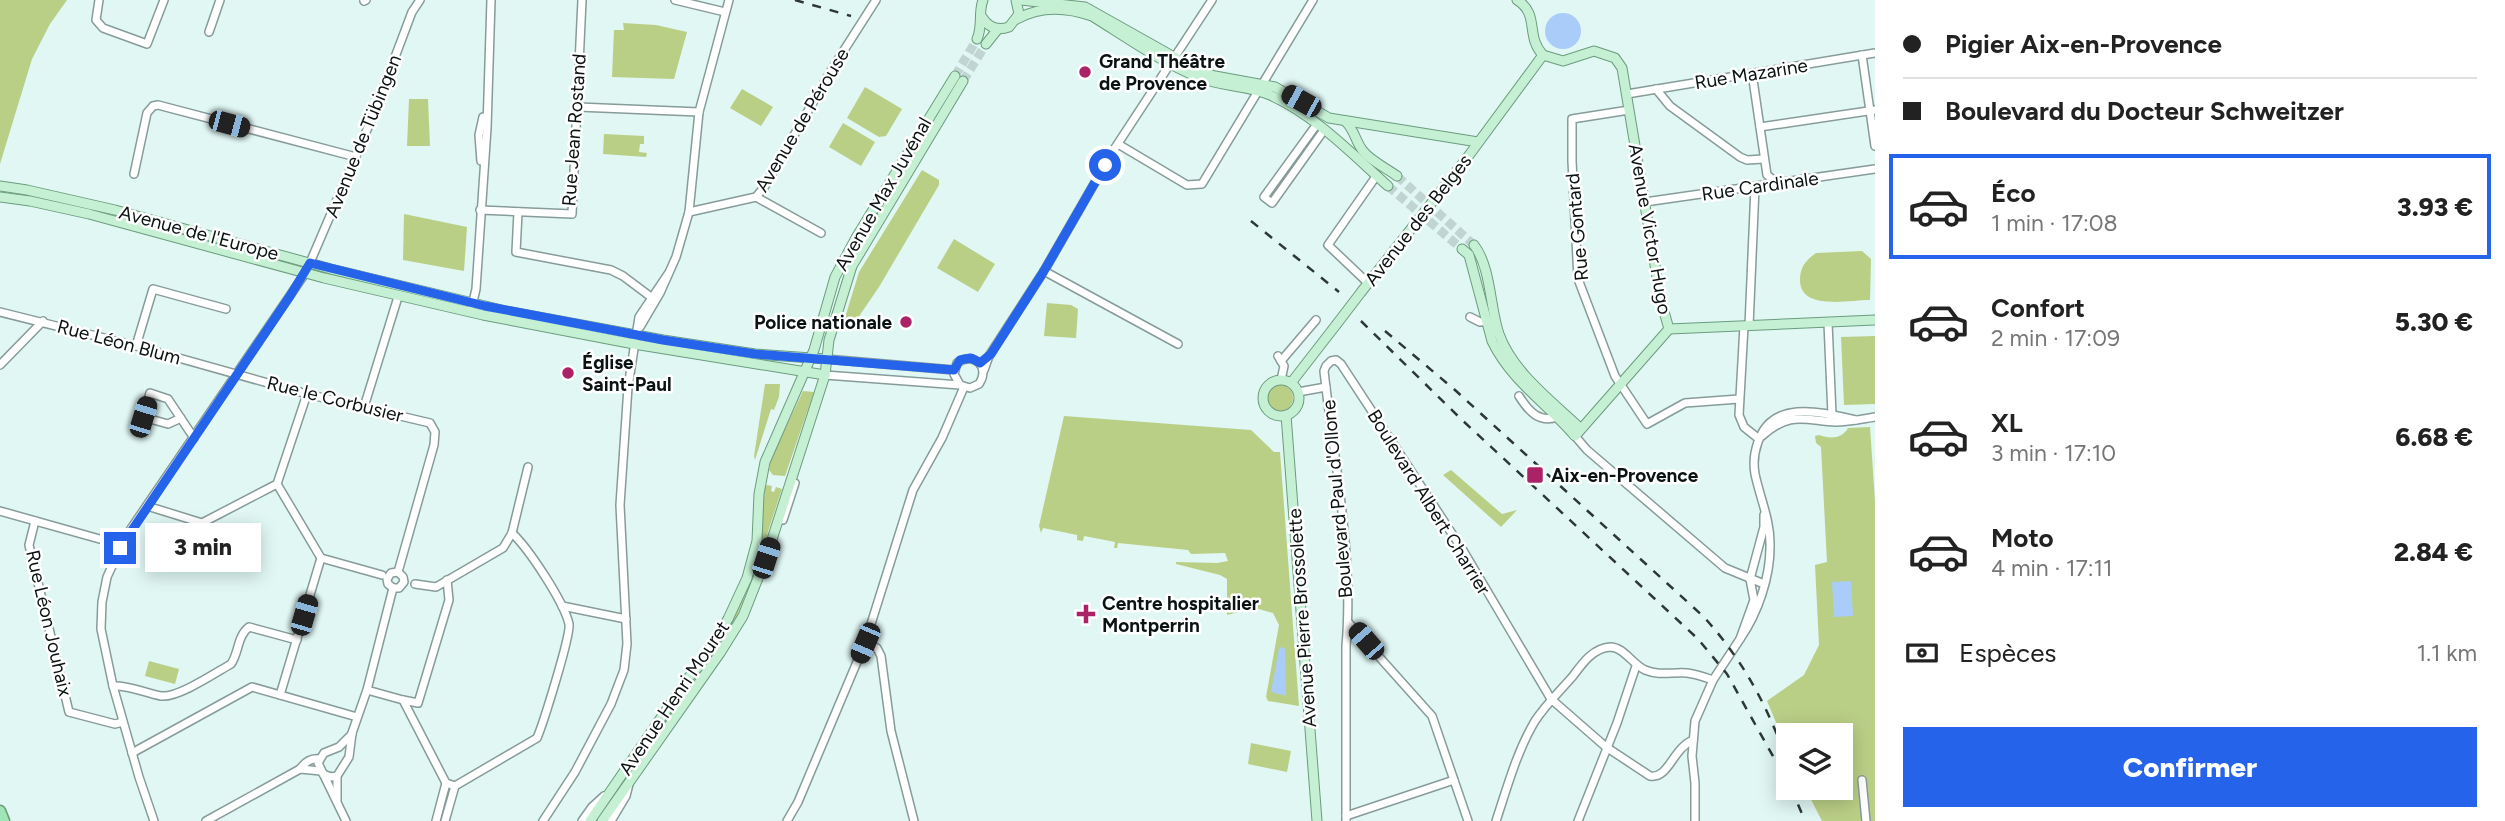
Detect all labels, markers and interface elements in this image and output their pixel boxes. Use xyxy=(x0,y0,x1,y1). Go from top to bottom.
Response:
text: Pigier Aix-en-Provence xyxy=(1945,28,2222,60)
street label: Avenue de Pérouse xyxy=(750,44,854,196)
place label: Grand Théâtre de Provence xyxy=(1099,50,1225,95)
street label: Avenue de Tübingen xyxy=(320,51,406,221)
street label: Rue Jean Rostand xyxy=(557,53,591,207)
street label: Rue Mazarine xyxy=(1693,54,1809,94)
marker: Grand Théâtre de Provence xyxy=(1077,64,1093,80)
car xyxy=(1278,82,1325,120)
text: Boulevard du Docteur Schweitzer xyxy=(1945,95,2344,127)
car xyxy=(206,108,253,140)
street label: Avenue Max Juvénal xyxy=(830,113,936,275)
street label: Avenue Victor Hugo xyxy=(1624,142,1676,316)
route start xyxy=(1089,149,1121,181)
street label: Avenue des Belges xyxy=(1360,150,1477,290)
street label: Rue Cardinale xyxy=(1700,166,1820,206)
street label: Rue Gontard xyxy=(1561,172,1593,282)
icon: car xyxy=(1907,175,1970,238)
text: Éco xyxy=(1991,177,2036,209)
text: 3.93 € xyxy=(2397,191,2473,223)
street label: Avenue de l'Europe xyxy=(117,201,281,265)
text: 1 min · 17:08 xyxy=(1991,209,2118,237)
icon: car xyxy=(1907,290,1970,353)
text: Confort xyxy=(1991,292,2085,324)
text: 5.30 € xyxy=(2395,306,2473,338)
place label: Police nationale xyxy=(754,311,892,334)
street label: Rue Léon Blum xyxy=(55,314,183,370)
marker: Police nationale xyxy=(898,314,914,330)
text: 2 min · 17:09 xyxy=(1991,324,2120,352)
place label: Église Saint-Paul xyxy=(582,351,672,396)
marker: Église Saint-Paul xyxy=(560,365,576,381)
street label: Rue le Corbusier xyxy=(264,371,406,427)
car xyxy=(127,394,160,440)
street label: Boulevard Paul d'Ollone xyxy=(1317,399,1357,599)
street label: Boulevard Albert Charrier xyxy=(1363,405,1496,599)
icon: car xyxy=(1907,405,1970,468)
text: XL xyxy=(1991,407,2023,439)
text: 6.68 € xyxy=(2395,421,2473,453)
text: 3 min · 17:10 xyxy=(1991,439,2116,467)
place label: Aix-en-Provence xyxy=(1551,464,1699,487)
marker: Aix-en-Provence xyxy=(1525,465,1545,485)
street label: Avenue Pierre Brossolette xyxy=(1283,508,1321,728)
icon: car xyxy=(1907,520,1970,583)
text: Moto xyxy=(1991,522,2054,554)
callout: 3 min xyxy=(144,524,260,572)
route end xyxy=(104,532,136,564)
text: 3 min xyxy=(174,533,232,561)
car xyxy=(750,535,783,581)
text: 2.84 € xyxy=(2394,536,2473,568)
street label: Rue Léon Jouhaix xyxy=(21,548,77,698)
text: 4 min · 17:11 xyxy=(1991,554,2113,582)
car xyxy=(289,592,320,638)
place label: Centre hospitalier Montperrin xyxy=(1102,592,1259,637)
marker: Centre hospitalier Montperrin xyxy=(1076,604,1096,624)
street label: Avenue Henri Mouret xyxy=(614,616,734,780)
car xyxy=(1345,618,1388,664)
car xyxy=(848,620,883,666)
icon: cash xyxy=(1903,634,1941,672)
text: Espèces xyxy=(1959,637,2056,669)
text: 1.1 km xyxy=(2417,639,2477,667)
map controls xyxy=(1776,723,1853,800)
button: layers xyxy=(1776,723,1853,800)
button: Confirmer xyxy=(1903,727,2477,807)

